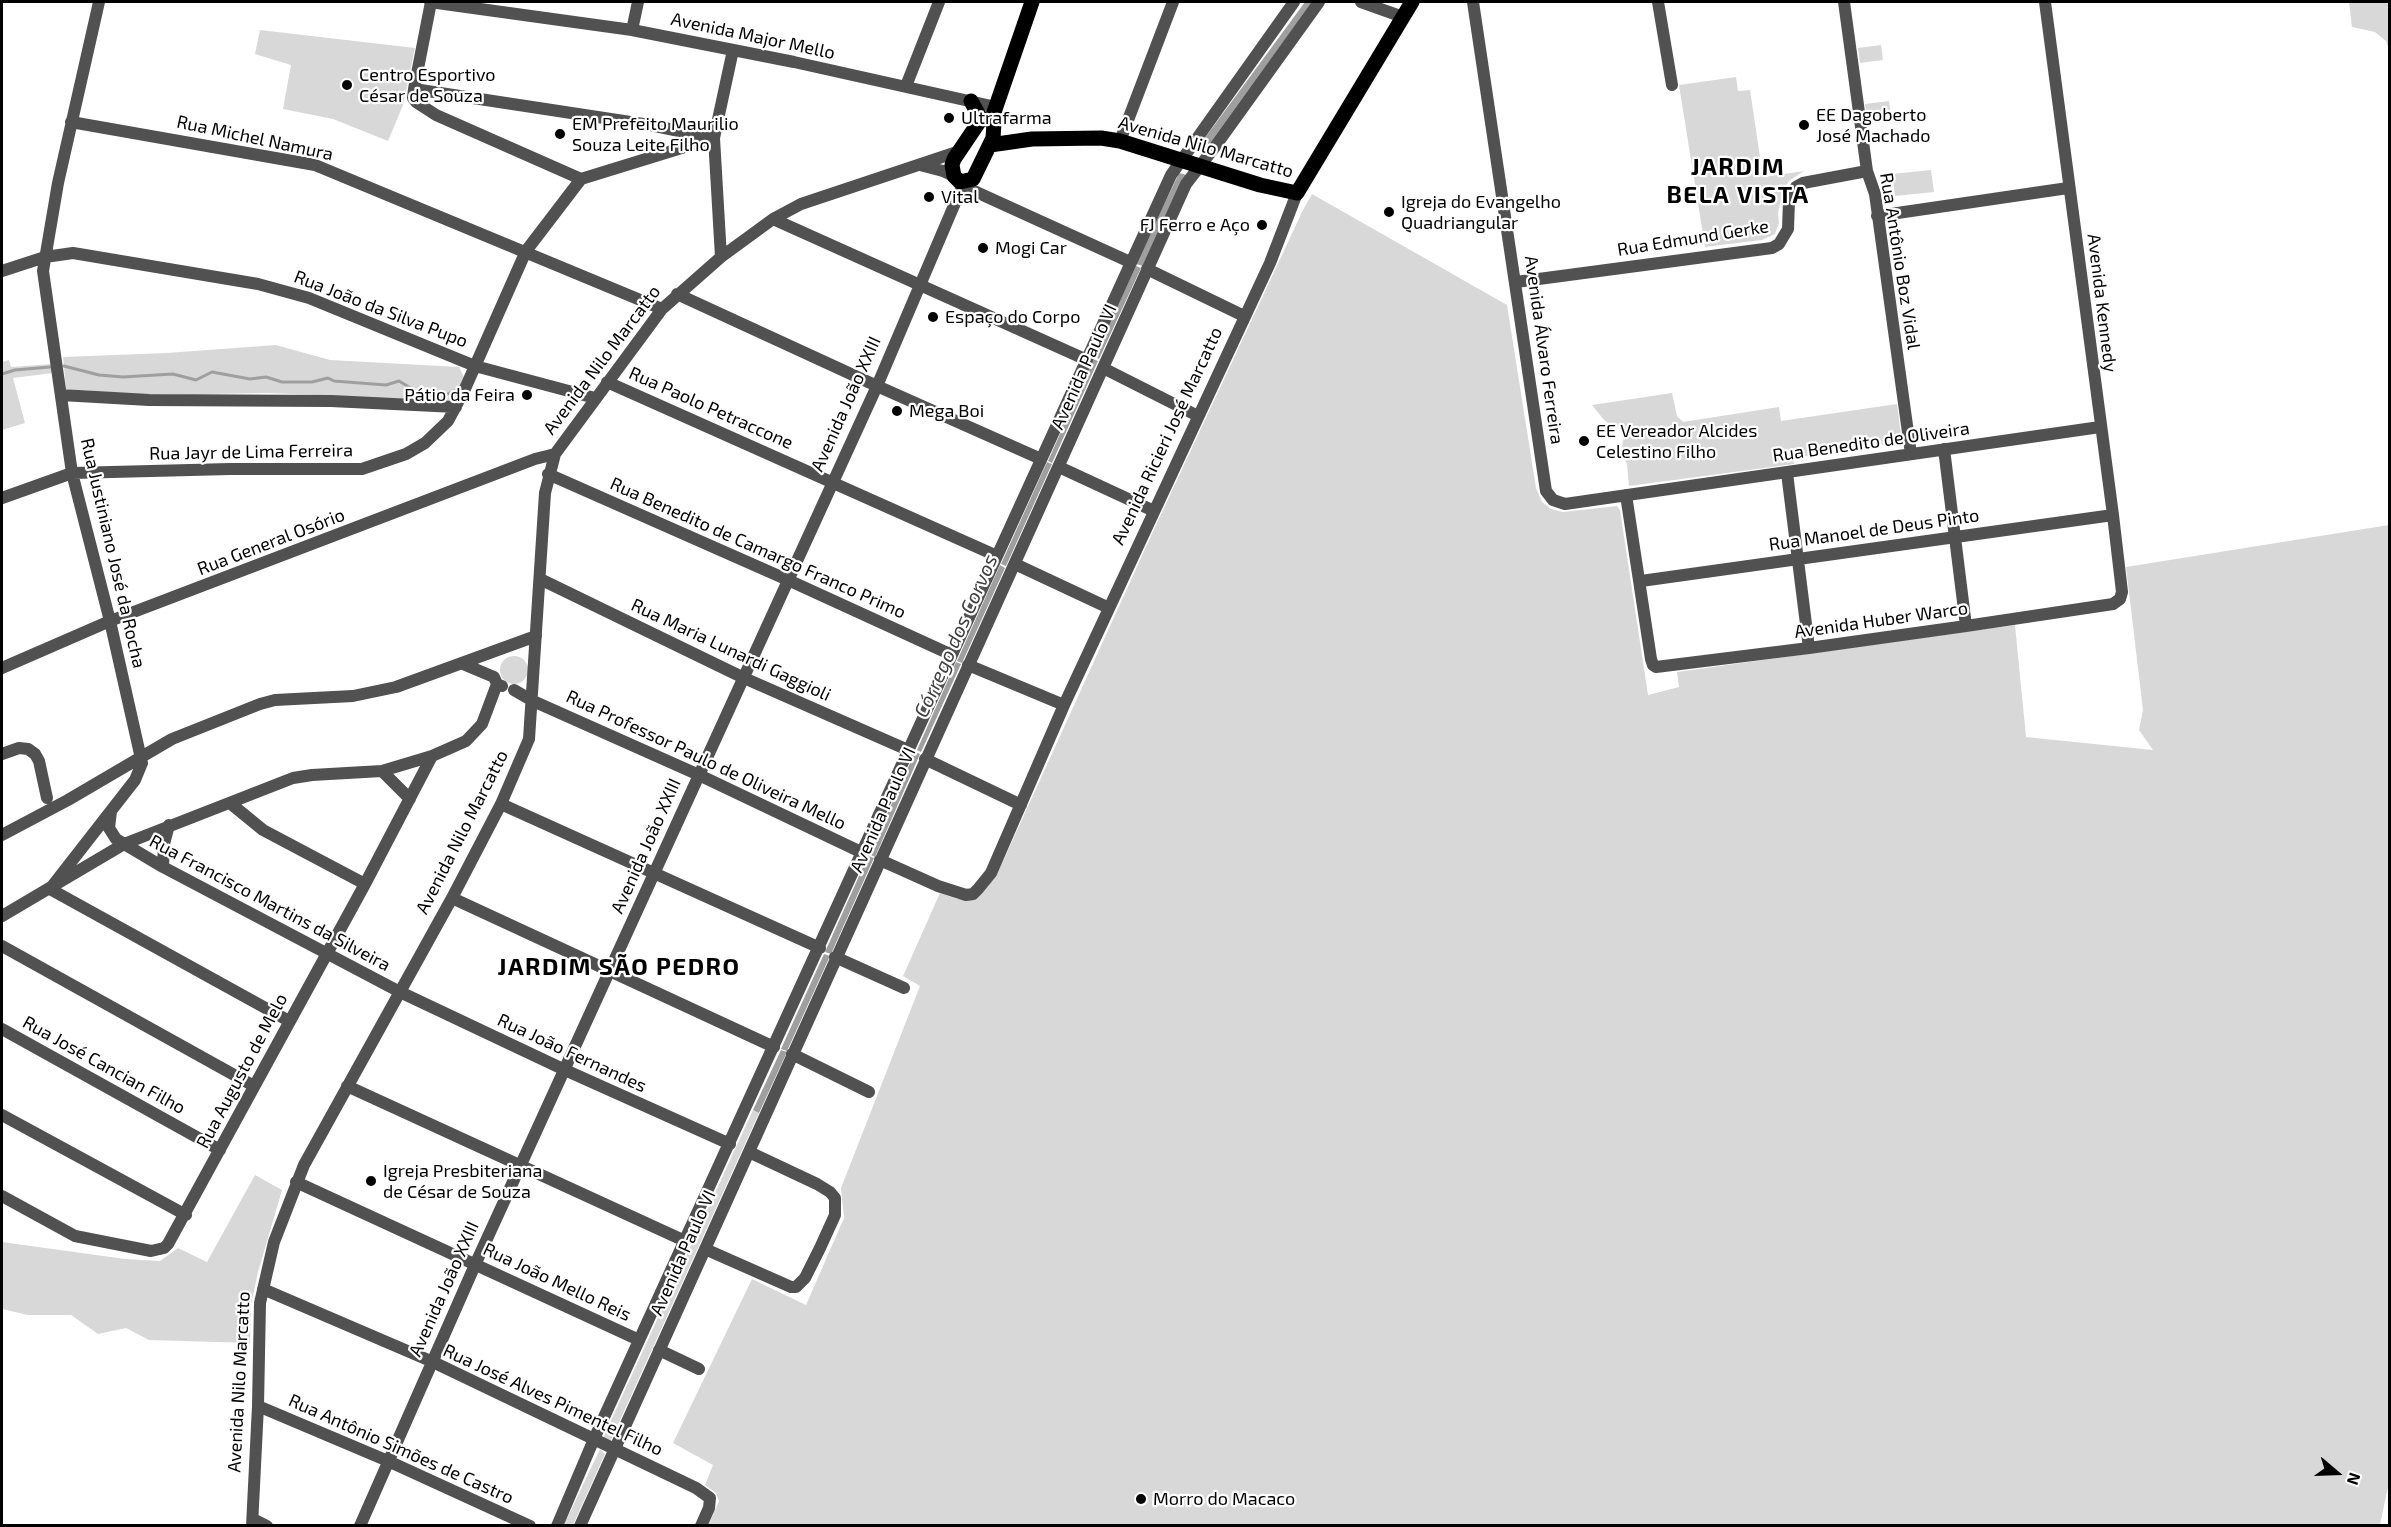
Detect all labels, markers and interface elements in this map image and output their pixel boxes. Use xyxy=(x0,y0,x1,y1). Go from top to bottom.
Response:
street label: Avenida Major Mello xyxy=(669,8,837,64)
place label: Centro Esportivo César de Souza xyxy=(359,64,496,106)
marker: Centro Esportivo César de Souza xyxy=(340,78,354,92)
place label: EE Dagoberto José Machado xyxy=(1816,104,1931,146)
place label: Ultrafarma xyxy=(961,107,1052,129)
street label: Rua Michel Namura xyxy=(175,111,335,165)
marker: Ultrafarma xyxy=(942,111,956,125)
street label: Avenida Nilo Marcatto xyxy=(1116,112,1296,182)
place label: EM Prefeito Maurilio Souza Leite Filho xyxy=(572,113,739,156)
marker: EE Dagoberto José Machado xyxy=(1797,118,1811,132)
marker: EM Prefeito Maurilio Souza Leite Filho xyxy=(553,127,567,141)
district label: JARDIM BELA VISTA xyxy=(1666,153,1810,209)
street label: Rua Antônio Boz Vidal xyxy=(1875,171,1925,351)
place label: Vital xyxy=(941,186,979,208)
marker: Vital xyxy=(922,190,936,204)
place label: Igreja do Evangelho Quadriangular xyxy=(1401,191,1561,234)
marker: Igreja do Evangelho Quadriangular xyxy=(1382,205,1396,219)
place label: FJ Ferro e Aço xyxy=(1140,214,1250,236)
street label: Rua Edmund Gerke xyxy=(1616,215,1770,261)
marker: FJ Ferro e Aço xyxy=(1255,218,1269,232)
street label: Avenida Kennedy xyxy=(2083,232,2121,374)
place label: Mogi Car xyxy=(995,237,1067,259)
marker: Mogi Car xyxy=(976,241,990,255)
street label: Avenida Álvaro Ferreira xyxy=(1520,254,1568,446)
street label: Rua João da Silva Pupo xyxy=(291,266,471,352)
street label: Avenida Nilo Marcatto xyxy=(539,281,665,439)
street label: Avenida Paulo VI xyxy=(1047,301,1121,433)
place label: Espaço do Corpo xyxy=(945,306,1080,328)
marker: Espaço do Corpo xyxy=(926,310,940,324)
street label: Avenida Ricieri José Marcatto xyxy=(1107,324,1227,548)
street label: Avenida João XXIII xyxy=(807,333,885,475)
street label: Rua Paolo Petraccone xyxy=(626,362,796,454)
place label: Pátio da Feira xyxy=(404,384,515,406)
marker: Pátio da Feira xyxy=(520,388,534,402)
place label: Mega Boi xyxy=(909,400,984,422)
marker: Mega Boi xyxy=(890,404,904,418)
street label: Rua Benedito de Oliveira xyxy=(1771,417,1971,467)
place label: EE Vereador Alcides Celestino Filho xyxy=(1596,420,1757,462)
marker: EE Vereador Alcides Celestino Filho xyxy=(1577,434,1591,448)
street label: Rua Justiniano José da Rocha xyxy=(76,436,150,670)
street label: Rua Jayr de Lima Ferreira xyxy=(149,439,353,465)
street label: Rua Benedito de Camargo Franco Primo xyxy=(607,473,909,623)
street label: Rua General Osório xyxy=(194,504,348,580)
street label: Rua Manoel de Deus Pinto xyxy=(1767,505,1981,555)
water label: Córrego dos Corvos xyxy=(909,551,1003,721)
street label: Rua Maria Lunardi Gaggioli xyxy=(628,594,834,706)
street label: Avenida Huber Warco xyxy=(1793,597,1969,643)
street label: Rua Professor Paulo de Oliveira Mello xyxy=(563,685,849,835)
street label: Avenida Paulo VI xyxy=(846,744,920,876)
street label: Avenida Nilo Marcatto xyxy=(411,746,513,918)
street label: Avenida João XXIII xyxy=(607,775,685,917)
street label: Rua Francisco Martins da Silveira xyxy=(146,830,394,976)
district label: JARDIM SÃO PEDRO xyxy=(497,953,741,981)
street label: Rua Augusto de Melo xyxy=(192,990,292,1152)
street label: Rua João Fernandes xyxy=(494,1009,650,1097)
street label: Rua José Cancian Filho xyxy=(19,1011,189,1119)
place label: Igreja Presbiteriana de César de Souza xyxy=(383,1160,542,1202)
marker: Igreja Presbiteriana de César de Souza xyxy=(364,1174,378,1188)
street label: Avenida Paulo VI xyxy=(646,1187,720,1319)
street label: Avenida João XXIII xyxy=(405,1218,483,1360)
street label: Rua João Mello Reis xyxy=(480,1238,634,1326)
street label: Avenida Nilo Marcatto xyxy=(223,1291,255,1473)
street label: Rua José Alves Pimentel Filho xyxy=(440,1340,666,1460)
street label: Rua Antônio Simões de Castro xyxy=(285,1390,517,1508)
north arrow xyxy=(2307,1443,2367,1503)
text: N xyxy=(2344,1470,2365,1488)
place label: Morro do Macaco xyxy=(1153,1488,1295,1510)
marker: Morro do Macaco xyxy=(1134,1492,1148,1506)

